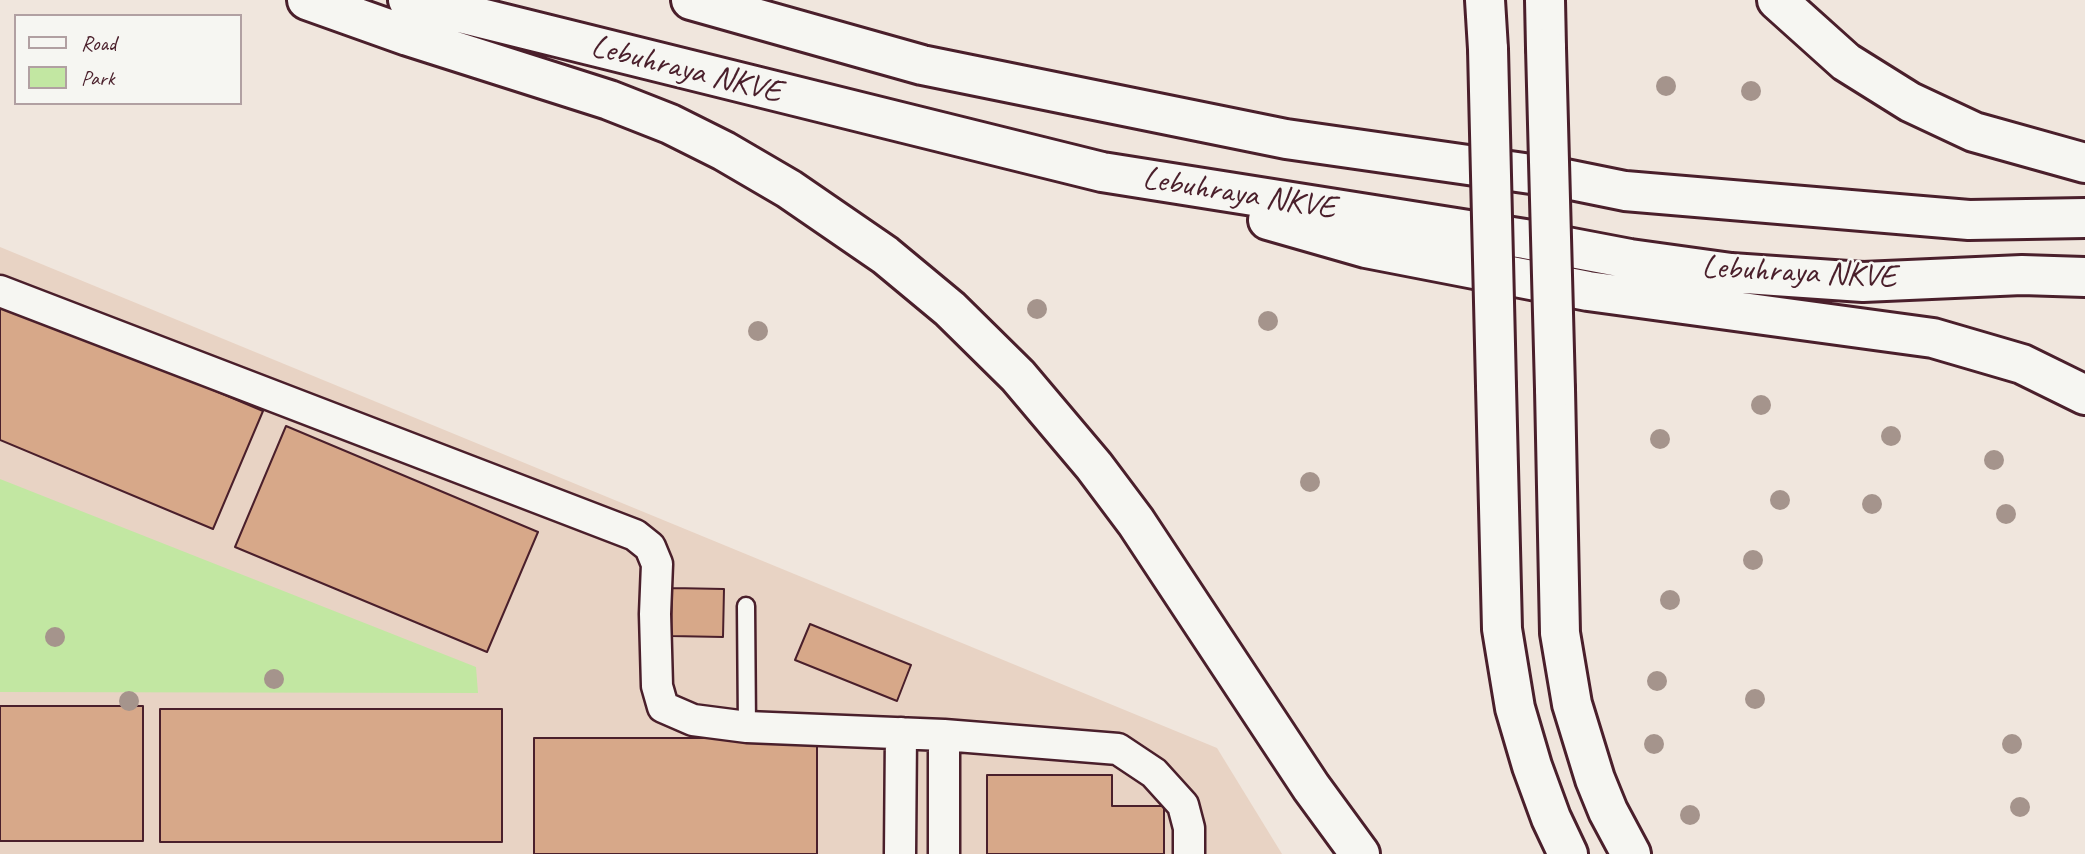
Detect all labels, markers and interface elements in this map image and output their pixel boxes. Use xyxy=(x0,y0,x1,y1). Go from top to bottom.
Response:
legend xyxy=(14,14,242,105)
street label: Lebuhraya NKVE xyxy=(587,27,785,113)
text: Road xyxy=(81,30,116,56)
text: Park xyxy=(81,65,114,91)
street label: Lebuhraya NKVE xyxy=(1140,159,1338,229)
street label: Lebuhraya NKVE xyxy=(1701,248,1897,298)

